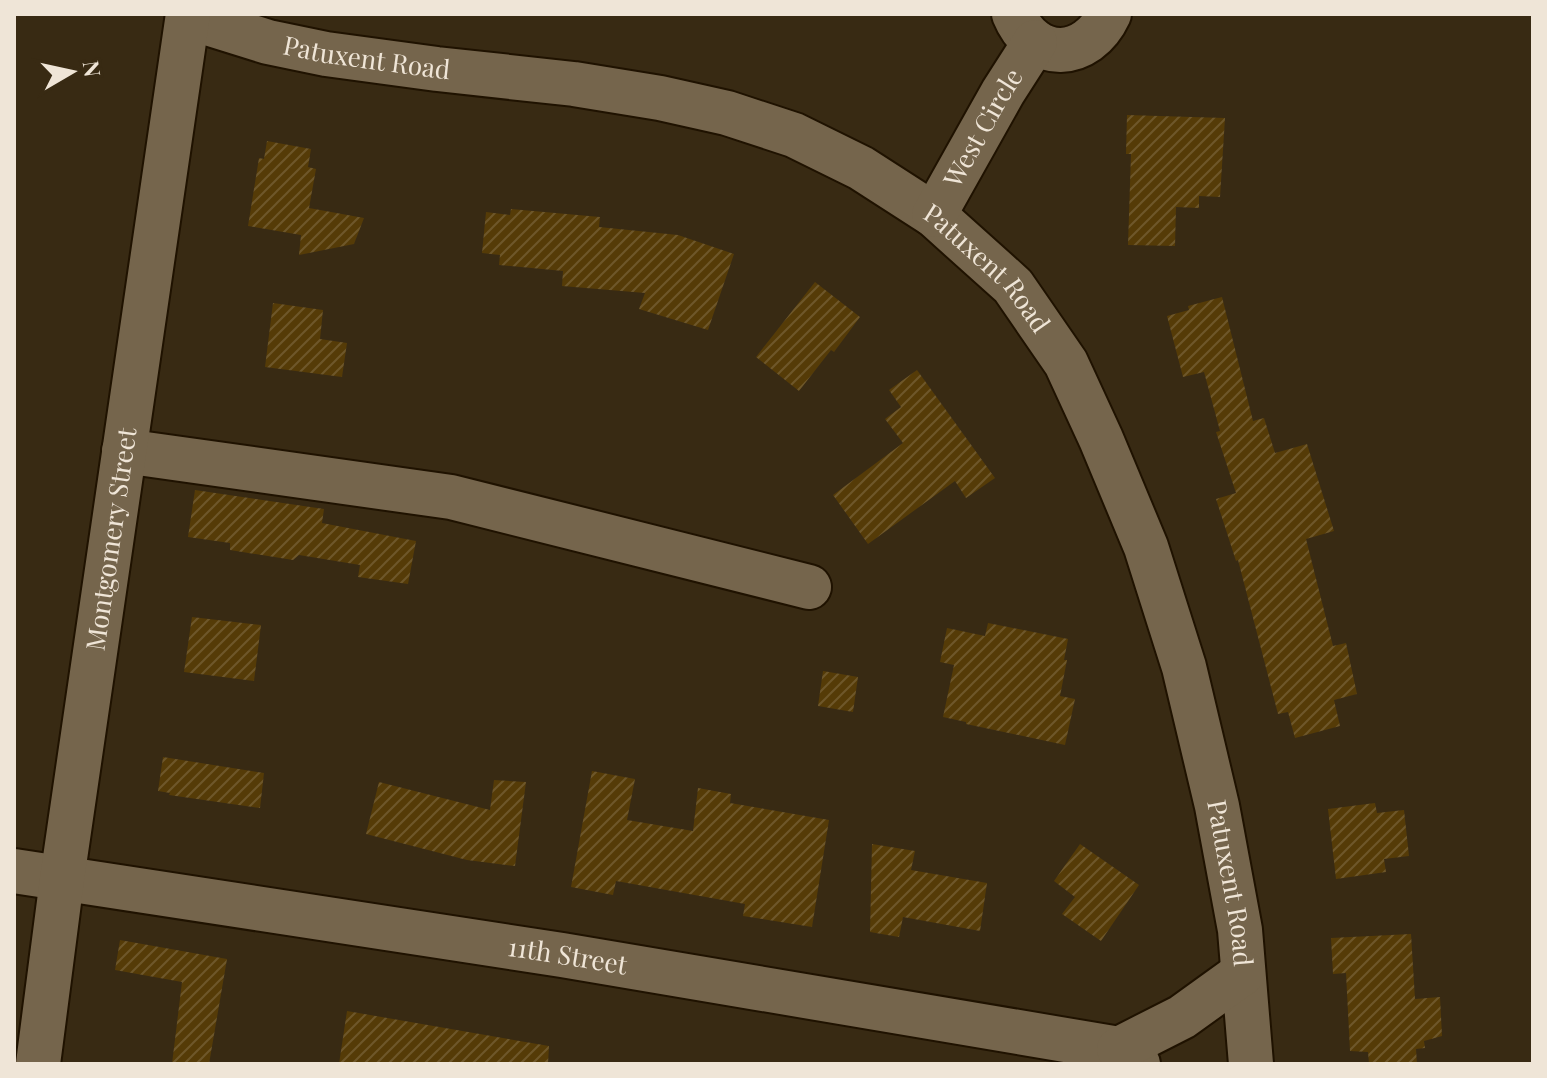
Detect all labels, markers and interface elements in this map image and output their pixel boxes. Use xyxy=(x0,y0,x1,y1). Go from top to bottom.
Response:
street label: Patuxent Road xyxy=(280,27,452,86)
north arrow xyxy=(32,32,112,112)
text: N xyxy=(77,59,109,79)
street label: West Circle xyxy=(934,61,1030,194)
street label: Patuxent Road xyxy=(918,194,1059,339)
street label: Montgomery Street xyxy=(76,424,144,653)
street label: Patuxent Road xyxy=(1200,797,1262,968)
street label: 11th Street xyxy=(506,928,631,982)

